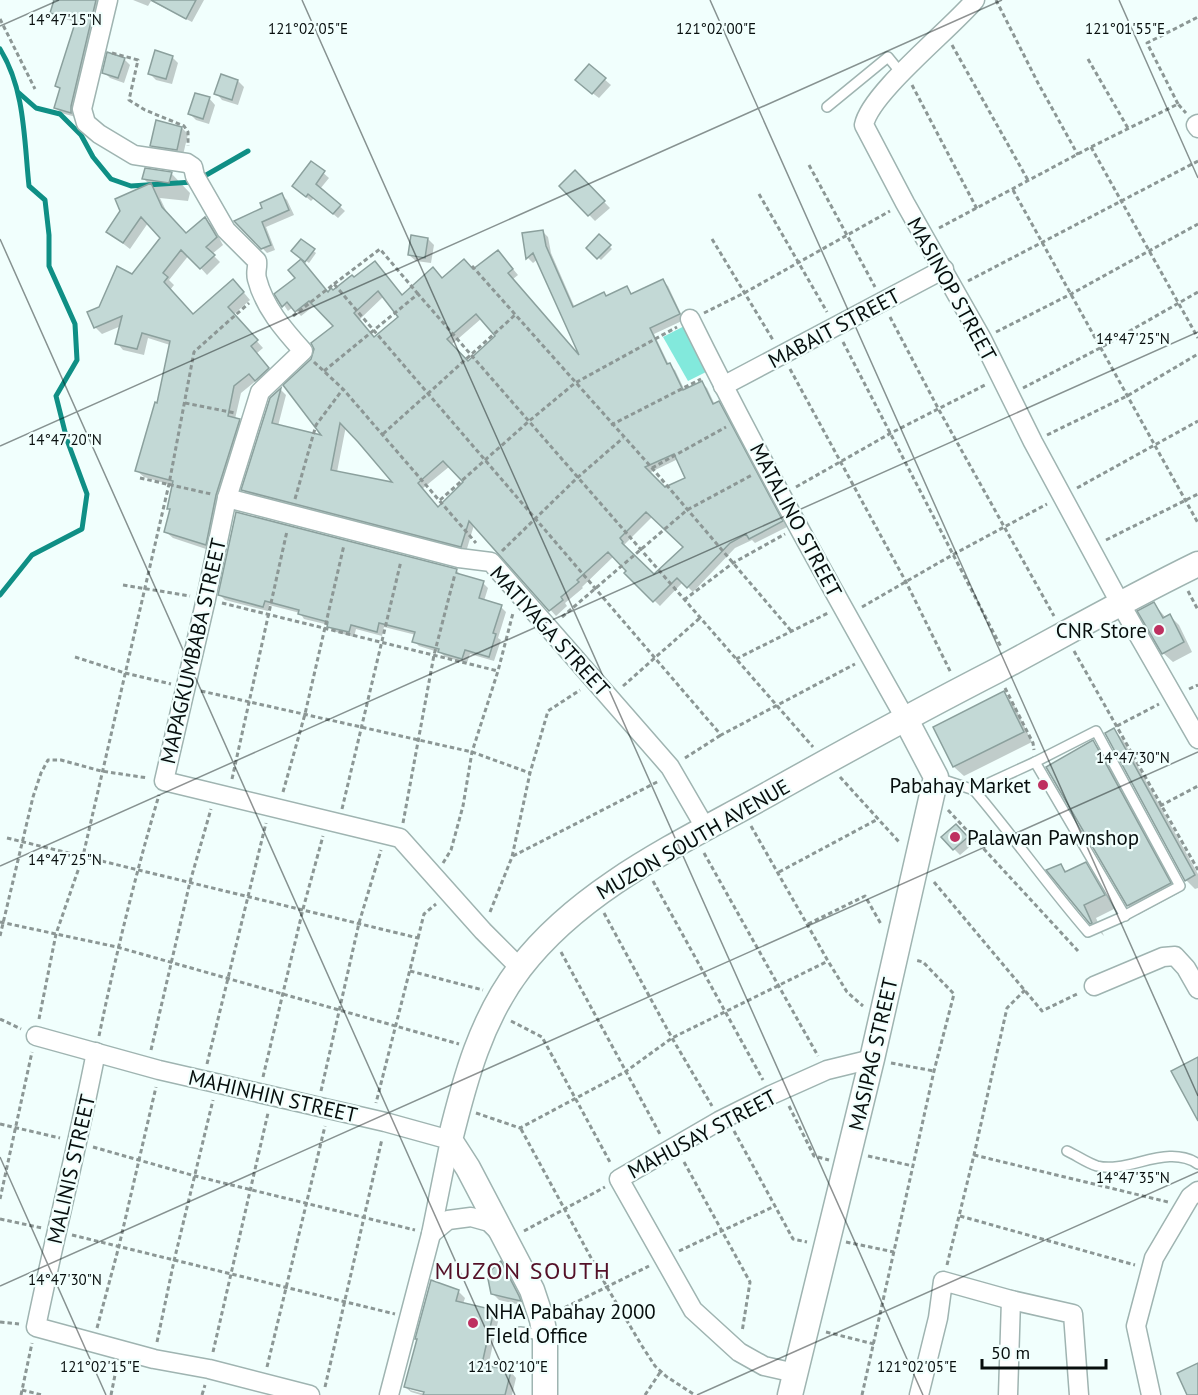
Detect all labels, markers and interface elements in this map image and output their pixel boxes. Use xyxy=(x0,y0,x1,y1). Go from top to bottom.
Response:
text: 14°47'15"N xyxy=(28,10,102,29)
text: 121°02'05"E xyxy=(268,19,348,38)
text: 121°02'00"E xyxy=(676,19,756,38)
text: 121°01'55"E xyxy=(1085,19,1165,38)
street label: MASINOP STREET xyxy=(901,212,1003,366)
street label: MABAIT STREET xyxy=(763,282,905,374)
text: 14°47'25"N xyxy=(1096,329,1170,348)
text: 14°47'20"N xyxy=(28,430,102,449)
street label: MATALINO STREET xyxy=(744,438,848,602)
street label: MAPAGKUMBABA STREET xyxy=(154,535,232,766)
street label: MATIYAGA STREET xyxy=(484,560,616,702)
place label: CNR Store xyxy=(1056,617,1147,644)
marker: CNR Store xyxy=(1152,623,1166,637)
text: 14°47'30"N xyxy=(1096,748,1170,767)
place label: Pabahay Market xyxy=(890,772,1031,799)
street label: MUZON SOUTH AVENUE xyxy=(591,773,795,905)
marker: Pabahay Market xyxy=(1036,778,1050,792)
place label: Palawan Pawnshop xyxy=(967,824,1139,851)
marker: Palawan Pawnshop xyxy=(948,830,962,844)
text: 14°47'25"N xyxy=(28,850,102,869)
street label: MASIPAG STREET xyxy=(842,975,904,1133)
street label: MAHINHIN STREET xyxy=(186,1063,360,1129)
street label: MAHUSAY STREET xyxy=(623,1083,781,1185)
street label: MALINIS STREET xyxy=(41,1091,101,1246)
text: 14°47'35"N xyxy=(1096,1168,1170,1187)
district label: MUZON SOUTH xyxy=(435,1255,611,1286)
text: 14°47'30"N xyxy=(28,1270,102,1289)
place label: NHA Pabahay 2000 FIeld Office xyxy=(485,1298,656,1349)
marker: NHA Pabahay 2000 FIeld Office xyxy=(466,1316,480,1330)
scale bar xyxy=(982,1332,1106,1370)
text: 50 m xyxy=(991,1341,1030,1364)
text: 121°02'15"E xyxy=(60,1357,140,1376)
text: 121°02'10"E xyxy=(468,1357,548,1376)
text: 121°02'05"E xyxy=(877,1357,957,1376)

